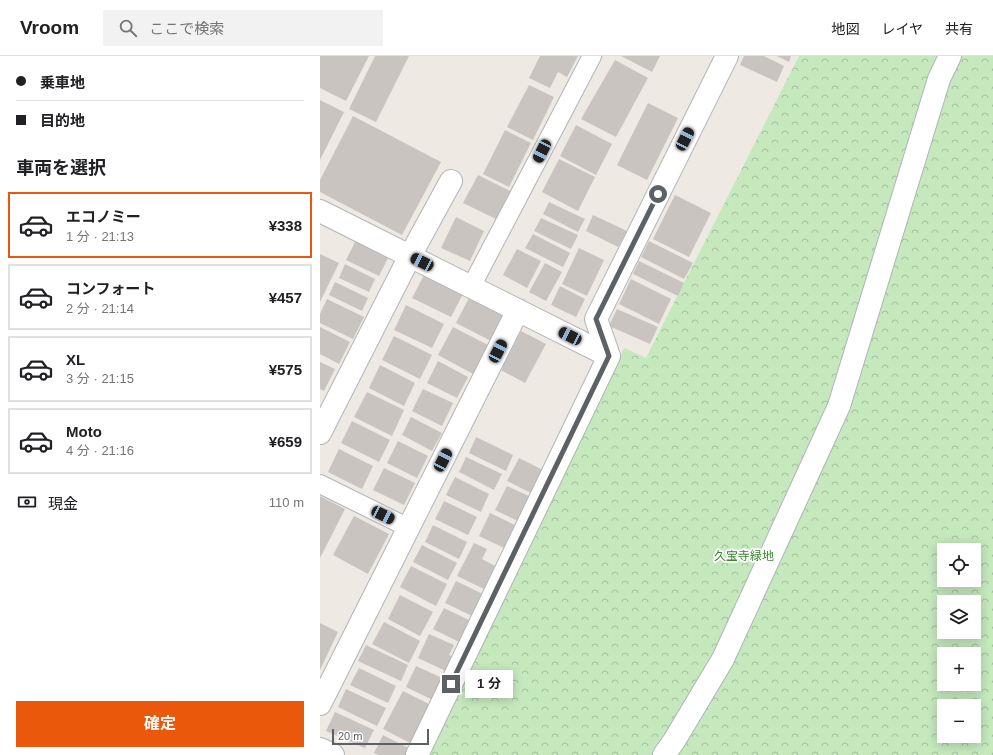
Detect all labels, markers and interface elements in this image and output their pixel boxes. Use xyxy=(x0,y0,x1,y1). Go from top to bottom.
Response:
search box xyxy=(103,10,383,46)
text: Vroom xyxy=(20,17,79,38)
icon: search xyxy=(117,17,139,39)
text: ここで検索 xyxy=(149,20,224,37)
text: 地図 xyxy=(831,21,859,37)
text: レイヤ xyxy=(881,21,923,37)
text: 共有 xyxy=(945,21,973,37)
text: 乗車地 xyxy=(40,74,85,91)
text: 目的地 xyxy=(40,112,85,129)
car xyxy=(674,126,696,152)
car xyxy=(531,138,553,164)
text: 車両を選択 xyxy=(16,158,106,178)
route start xyxy=(649,185,667,203)
icon: car xyxy=(18,207,54,243)
text: エコノミー xyxy=(66,208,141,225)
text: ¥338 xyxy=(269,217,302,234)
text: 1 分 · 21:13 xyxy=(66,229,134,244)
car xyxy=(409,251,435,273)
icon: car xyxy=(18,279,54,315)
text: コンフォート xyxy=(66,280,156,297)
text: ¥457 xyxy=(269,289,302,306)
text: 2 分 · 21:14 xyxy=(66,301,134,316)
car xyxy=(557,325,583,347)
car xyxy=(487,338,509,364)
icon: car xyxy=(18,351,54,387)
text: XL xyxy=(66,351,85,368)
text: ¥575 xyxy=(269,361,302,378)
text: 3 分 · 21:15 xyxy=(66,371,134,386)
icon: car xyxy=(18,423,54,459)
text: Moto xyxy=(66,423,102,440)
text: ¥659 xyxy=(269,433,302,450)
text: 4 分 · 21:16 xyxy=(66,443,134,458)
car xyxy=(432,447,454,473)
icon: cash xyxy=(16,491,38,513)
text: 現金 xyxy=(48,495,78,512)
text: 110 m xyxy=(269,495,304,510)
car xyxy=(370,504,396,526)
map controls xyxy=(937,543,981,743)
button: locate xyxy=(937,543,981,587)
park label: 久宝寺緑地 xyxy=(714,549,774,563)
button: layers xyxy=(937,595,981,639)
button: + xyxy=(937,647,981,691)
callout: 1 分 xyxy=(465,670,513,698)
route end xyxy=(442,675,460,693)
text: 1 分 xyxy=(477,676,501,691)
button: − xyxy=(937,699,981,743)
button: 確定 xyxy=(16,701,304,747)
scale bar xyxy=(332,727,429,746)
text: 20 m xyxy=(338,730,362,742)

